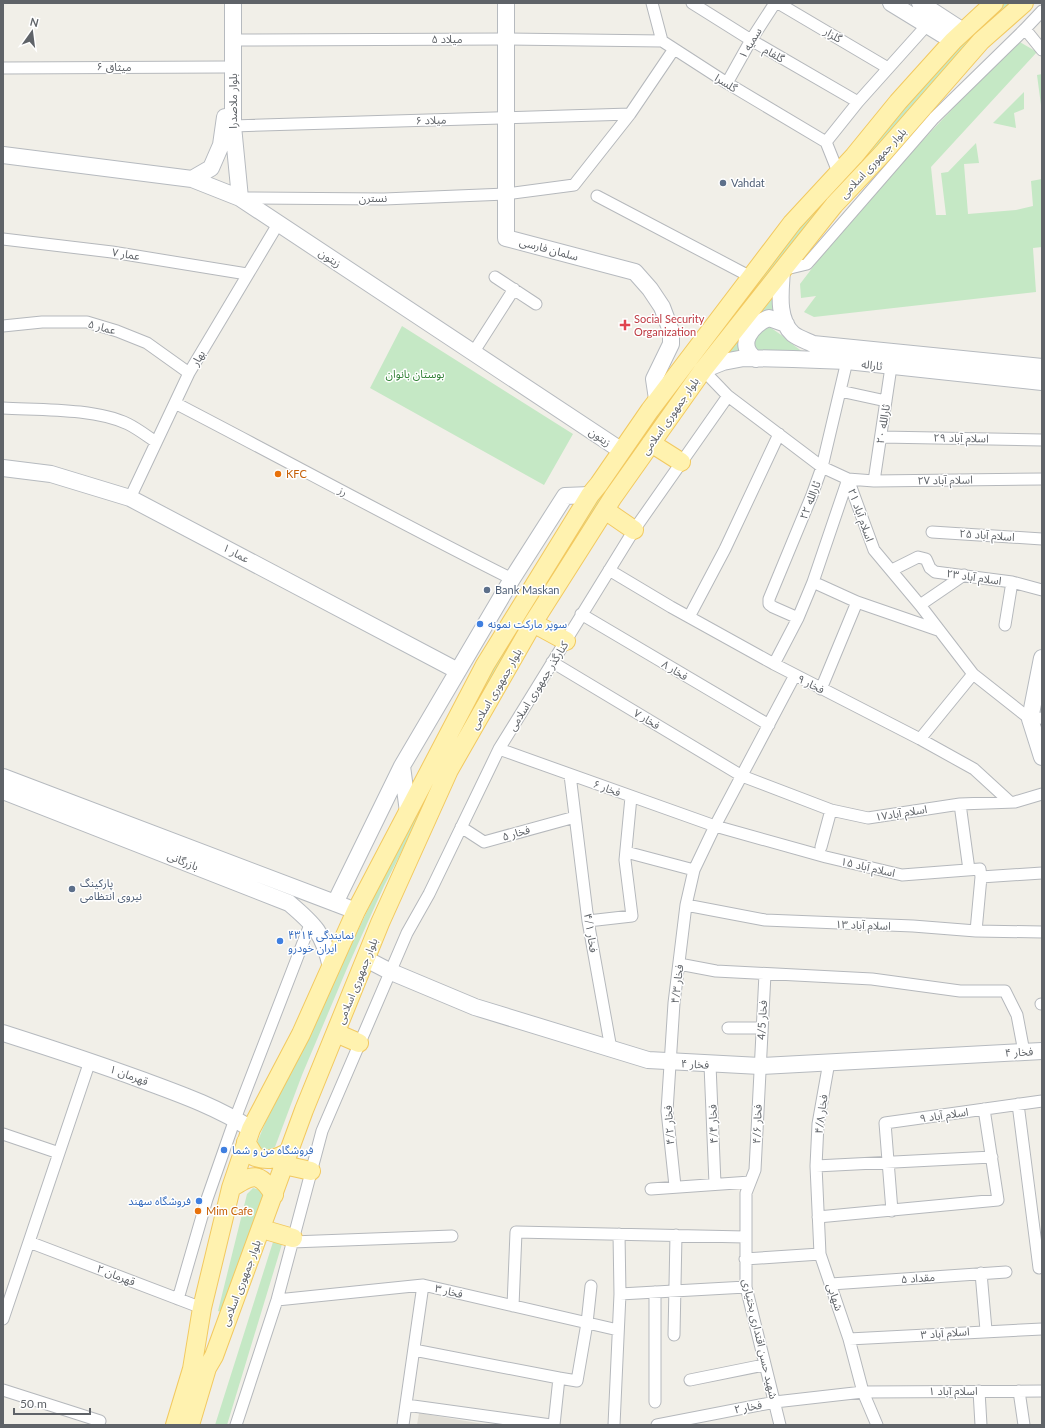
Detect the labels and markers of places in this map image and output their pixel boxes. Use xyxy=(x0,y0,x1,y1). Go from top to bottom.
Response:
place label: Vahdat xyxy=(731,176,765,189)
marker: Vahdat xyxy=(718,178,728,188)
place label: Social Security Organization xyxy=(634,312,705,338)
marker: Social Security Organization xyxy=(619,319,631,331)
place label: KFC xyxy=(286,467,307,480)
marker: KFC xyxy=(273,469,283,479)
place label: Bank Maskan xyxy=(495,583,560,596)
marker: Bank Maskan xyxy=(482,585,492,595)
place label: سوپر مارکت نمونه xyxy=(488,617,567,632)
marker: سوپر مارکت نمونه xyxy=(475,619,485,629)
place label: پارکینگ نیروی انتظامی xyxy=(80,876,142,903)
marker: پارکینگ نیروی انتظامی xyxy=(67,884,77,894)
place label: نمایندگی ۴۳۱۴ ایران خودرو xyxy=(288,928,354,955)
marker: نمایندگی ۴۳۱۴ ایران خودرو xyxy=(275,936,285,946)
place label: فروشگاه من و شما xyxy=(232,1143,313,1157)
marker: فروشگاه من و شما xyxy=(219,1145,229,1155)
place label: فروشگاه سهند xyxy=(128,1194,191,1208)
marker: فروشگاه سهند xyxy=(194,1196,204,1206)
place label: Mim Cafe xyxy=(206,1204,253,1217)
marker: Mim Cafe xyxy=(193,1206,203,1216)

